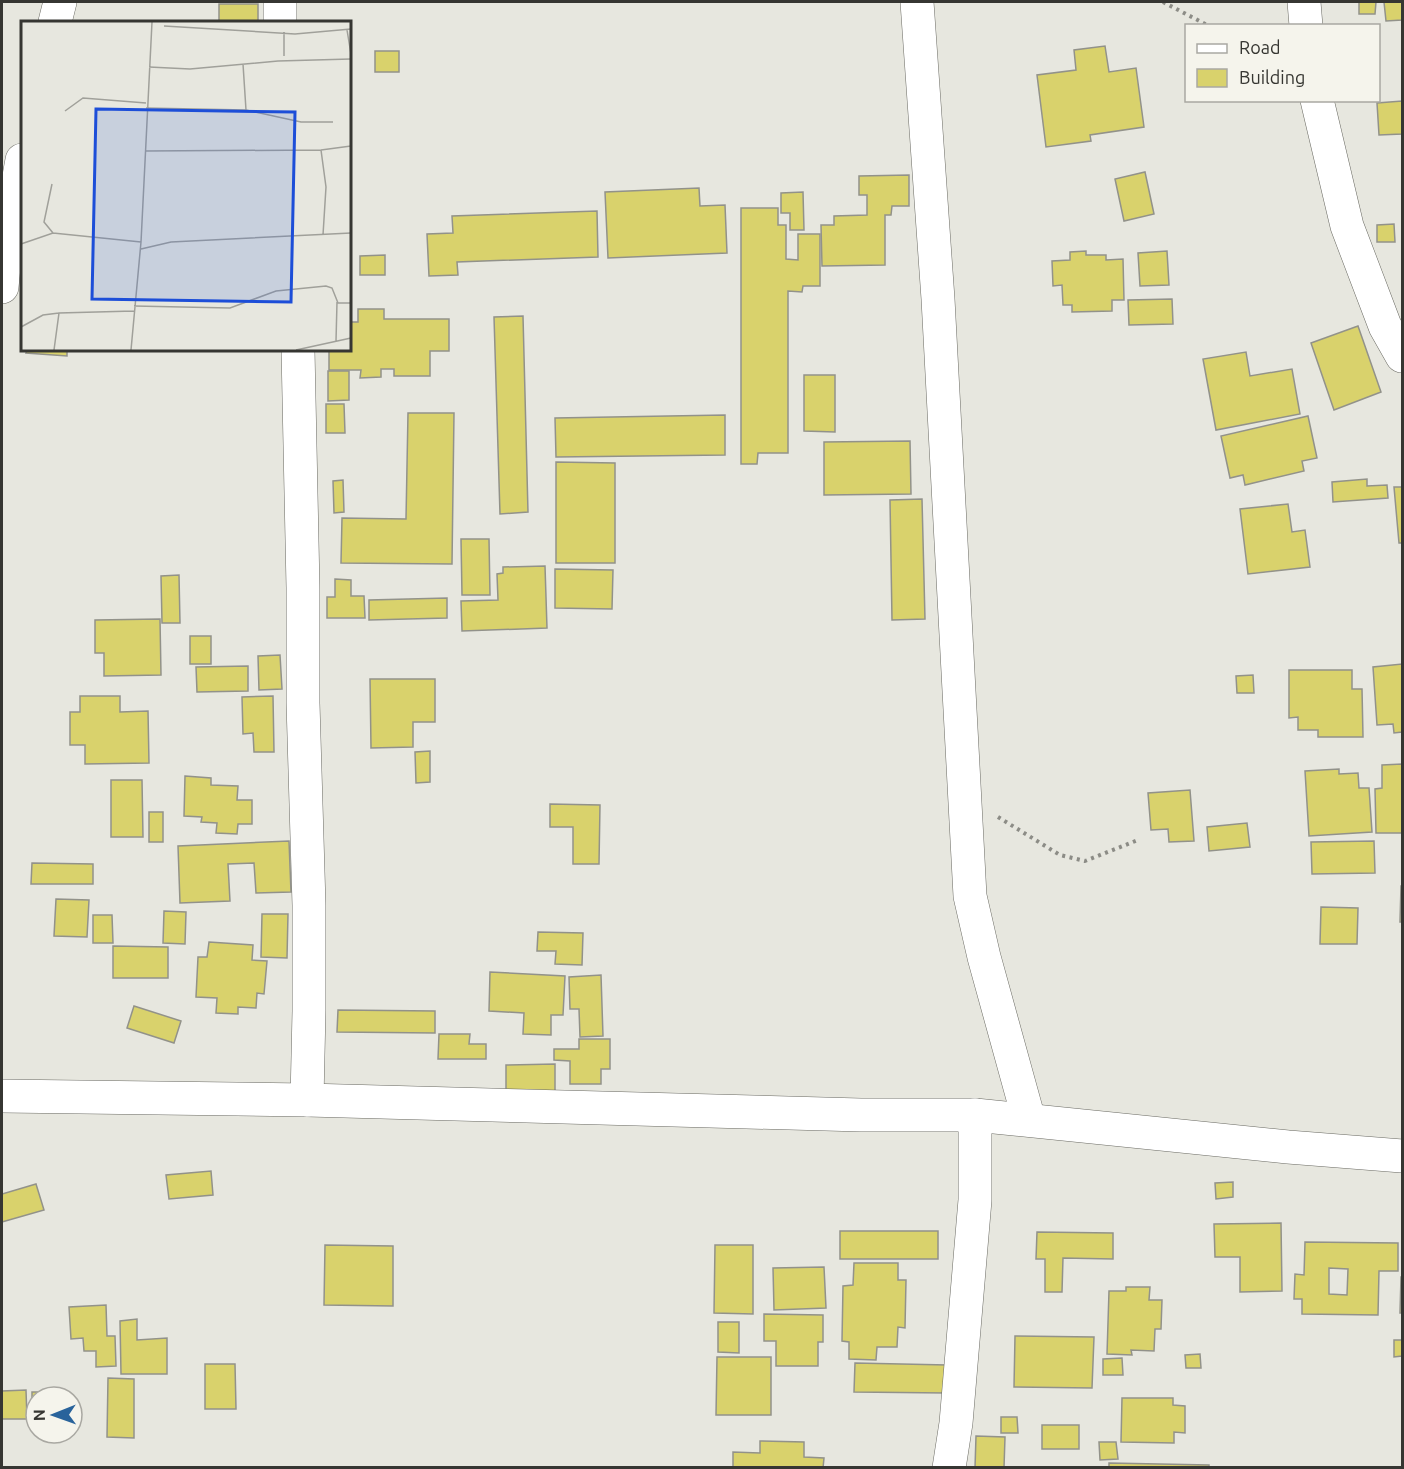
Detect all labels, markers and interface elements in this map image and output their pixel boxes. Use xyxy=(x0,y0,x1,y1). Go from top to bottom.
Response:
inset map xyxy=(21,21,351,351)
legend xyxy=(1185,24,1380,102)
text: Road xyxy=(1239,37,1281,57)
text: Building xyxy=(1239,67,1305,87)
north arrow xyxy=(24,1385,84,1445)
text: N xyxy=(30,1409,48,1421)

